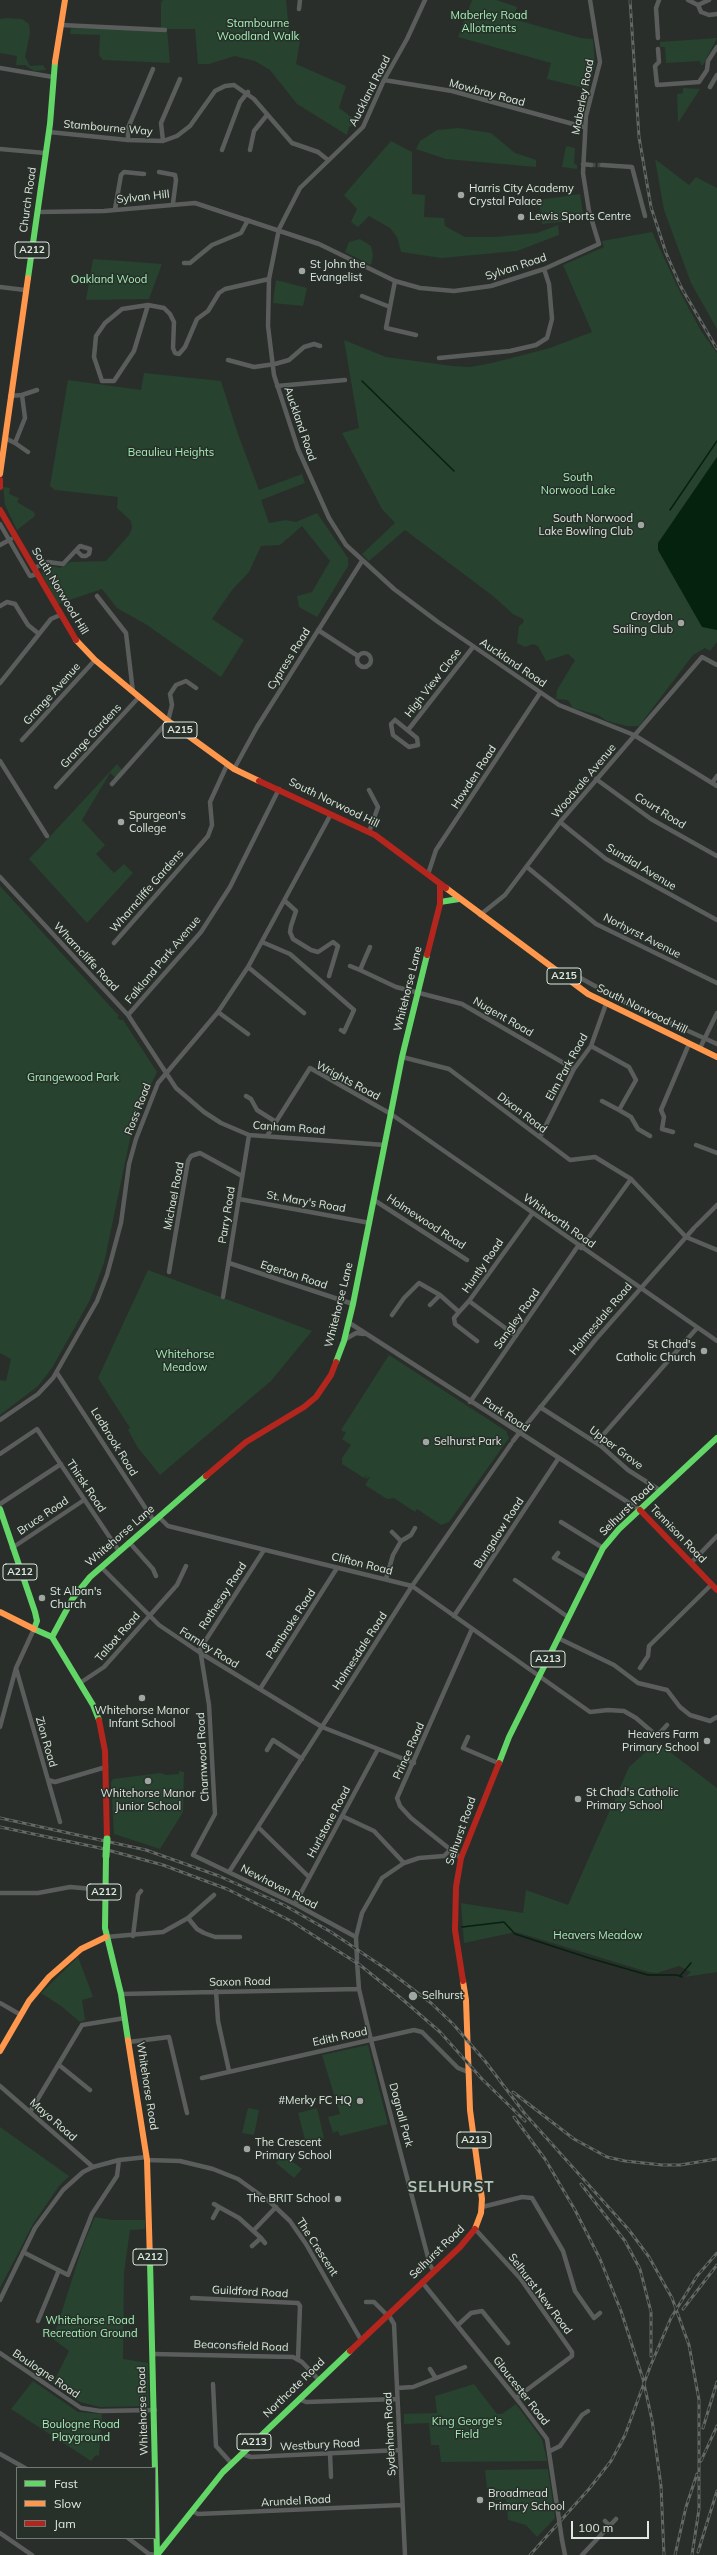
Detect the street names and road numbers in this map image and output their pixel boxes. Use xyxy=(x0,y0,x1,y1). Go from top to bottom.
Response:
street label: Auckland Road xyxy=(346,53,394,129)
street label: Maberley Road xyxy=(569,58,597,136)
street label: Mowbray Road xyxy=(448,77,526,109)
street label: Stambourne Way xyxy=(63,118,153,138)
street label: Church Road xyxy=(17,166,39,234)
street label: Sylvan Hill xyxy=(116,188,170,206)
road number: A212 xyxy=(15,242,49,258)
street label: Sylvan Road xyxy=(484,251,548,283)
street label: Auckland Road xyxy=(281,385,319,463)
street label: South Norwood Hill xyxy=(29,545,91,637)
street label: Cypress Road xyxy=(265,626,313,692)
street label: Auckland Road xyxy=(477,636,549,690)
street label: High View Close xyxy=(402,646,464,720)
street label: Grange Avenue xyxy=(21,660,83,728)
street label: Grange Gardens xyxy=(58,701,124,771)
road number: A215 xyxy=(163,722,197,738)
street label: Woodvale Avenue xyxy=(549,741,619,821)
street label: Howden Road xyxy=(449,743,499,811)
street label: South Norwood Hill xyxy=(286,775,382,831)
street label: Court Road xyxy=(632,790,688,832)
street label: Sundial Avenue xyxy=(604,841,678,893)
street label: Wharncliffe Gardens xyxy=(107,847,187,935)
street label: Norhyrst Avenue xyxy=(601,911,683,961)
street label: Falkland Park Avenue xyxy=(122,914,204,1006)
street label: Wharncliffe Road xyxy=(51,920,121,994)
street label: Whitehorse Lane xyxy=(391,945,425,1033)
road number: A215 xyxy=(547,968,581,984)
street label: South Norwood Hill xyxy=(594,981,690,1037)
street label: Nugent Road xyxy=(471,994,535,1040)
street label: Elm Park Road xyxy=(543,1031,591,1103)
street label: Wrights Road xyxy=(314,1059,382,1103)
street label: Ross Road xyxy=(122,1081,154,1137)
street label: Dixon Road xyxy=(494,1090,550,1136)
street label: Canham Road xyxy=(252,1119,326,1137)
street label: Michael Road xyxy=(161,1161,187,1231)
street label: Parry Road xyxy=(216,1186,238,1244)
street label: St. Mary's Road xyxy=(265,1189,347,1215)
street label: Whitworth Road xyxy=(520,1191,598,1251)
street label: Holmewood Road xyxy=(384,1192,468,1252)
street label: Huntly Road xyxy=(459,1236,507,1296)
street label: Egerton Road xyxy=(259,1258,329,1292)
street label: Whitehorse Lane xyxy=(322,1261,356,1349)
street label: Holmesdale Road xyxy=(567,1280,635,1358)
street label: Sangley Road xyxy=(491,1286,543,1352)
street label: Park Road xyxy=(480,1395,532,1435)
street label: Ladbrook Road xyxy=(88,1406,140,1478)
street label: Upper Grove xyxy=(586,1423,646,1473)
street label: Thirsk Road xyxy=(64,1457,108,1515)
street label: Selhurst Road xyxy=(597,1479,657,1539)
street label: Bruce Road xyxy=(15,1494,71,1538)
street label: Bungalow Road xyxy=(471,1495,527,1571)
street label: Whitehorse Lane xyxy=(83,1502,157,1570)
street label: Tennison Road xyxy=(647,1502,709,1566)
street label: Clifton Road xyxy=(330,1550,394,1578)
street label: Rothesay Road xyxy=(196,1560,250,1632)
road number: A212 xyxy=(3,1564,37,1580)
street label: Pembroke Road xyxy=(263,1587,319,1661)
street label: Talbot Road xyxy=(93,1609,143,1665)
street label: Holmesdale Road xyxy=(330,1610,390,1692)
street label: Farnley Road xyxy=(177,1625,241,1671)
road number: A213 xyxy=(531,1651,565,1667)
street label: Charnwood Road xyxy=(194,1712,212,1802)
street label: Zion Road xyxy=(33,1715,59,1769)
street label: Prince Road xyxy=(391,1720,427,1782)
street label: Hurlstone Road xyxy=(305,1784,353,1860)
street label: Selhurst Road xyxy=(443,1795,479,1867)
street label: Newhaven Road xyxy=(238,1862,320,1912)
road number: A212 xyxy=(87,1884,121,1900)
street label: Saxon Road xyxy=(209,1975,271,1989)
street label: Edith Road xyxy=(311,2025,369,2049)
street label: Whitehorse Road xyxy=(134,2041,160,2131)
street label: Dagnall Park xyxy=(386,2082,416,2148)
street label: Mayo Road xyxy=(27,2096,79,2144)
road number: A213 xyxy=(457,2132,491,2148)
street label: The Crescent xyxy=(293,2216,341,2278)
street label: Selhurst Road xyxy=(407,2222,467,2282)
road number: A212 xyxy=(133,2249,167,2265)
street label: Selhurst New Road xyxy=(505,2251,575,2337)
street label: Guildford Road xyxy=(211,2283,289,2301)
street label: Beaconsfield Road xyxy=(193,2338,289,2354)
street label: Boulogne Road xyxy=(10,2347,82,2401)
street label: Gloucester Road xyxy=(490,2354,552,2428)
street label: Northcote Road xyxy=(261,2355,327,2421)
street label: Whitehorse Road xyxy=(135,2366,151,2456)
street label: Sydenham Road xyxy=(381,2392,399,2476)
road number: A213 xyxy=(237,2434,271,2450)
street label: Westbury Road xyxy=(280,2436,360,2454)
street label: Arundel Road xyxy=(261,2493,331,2509)

